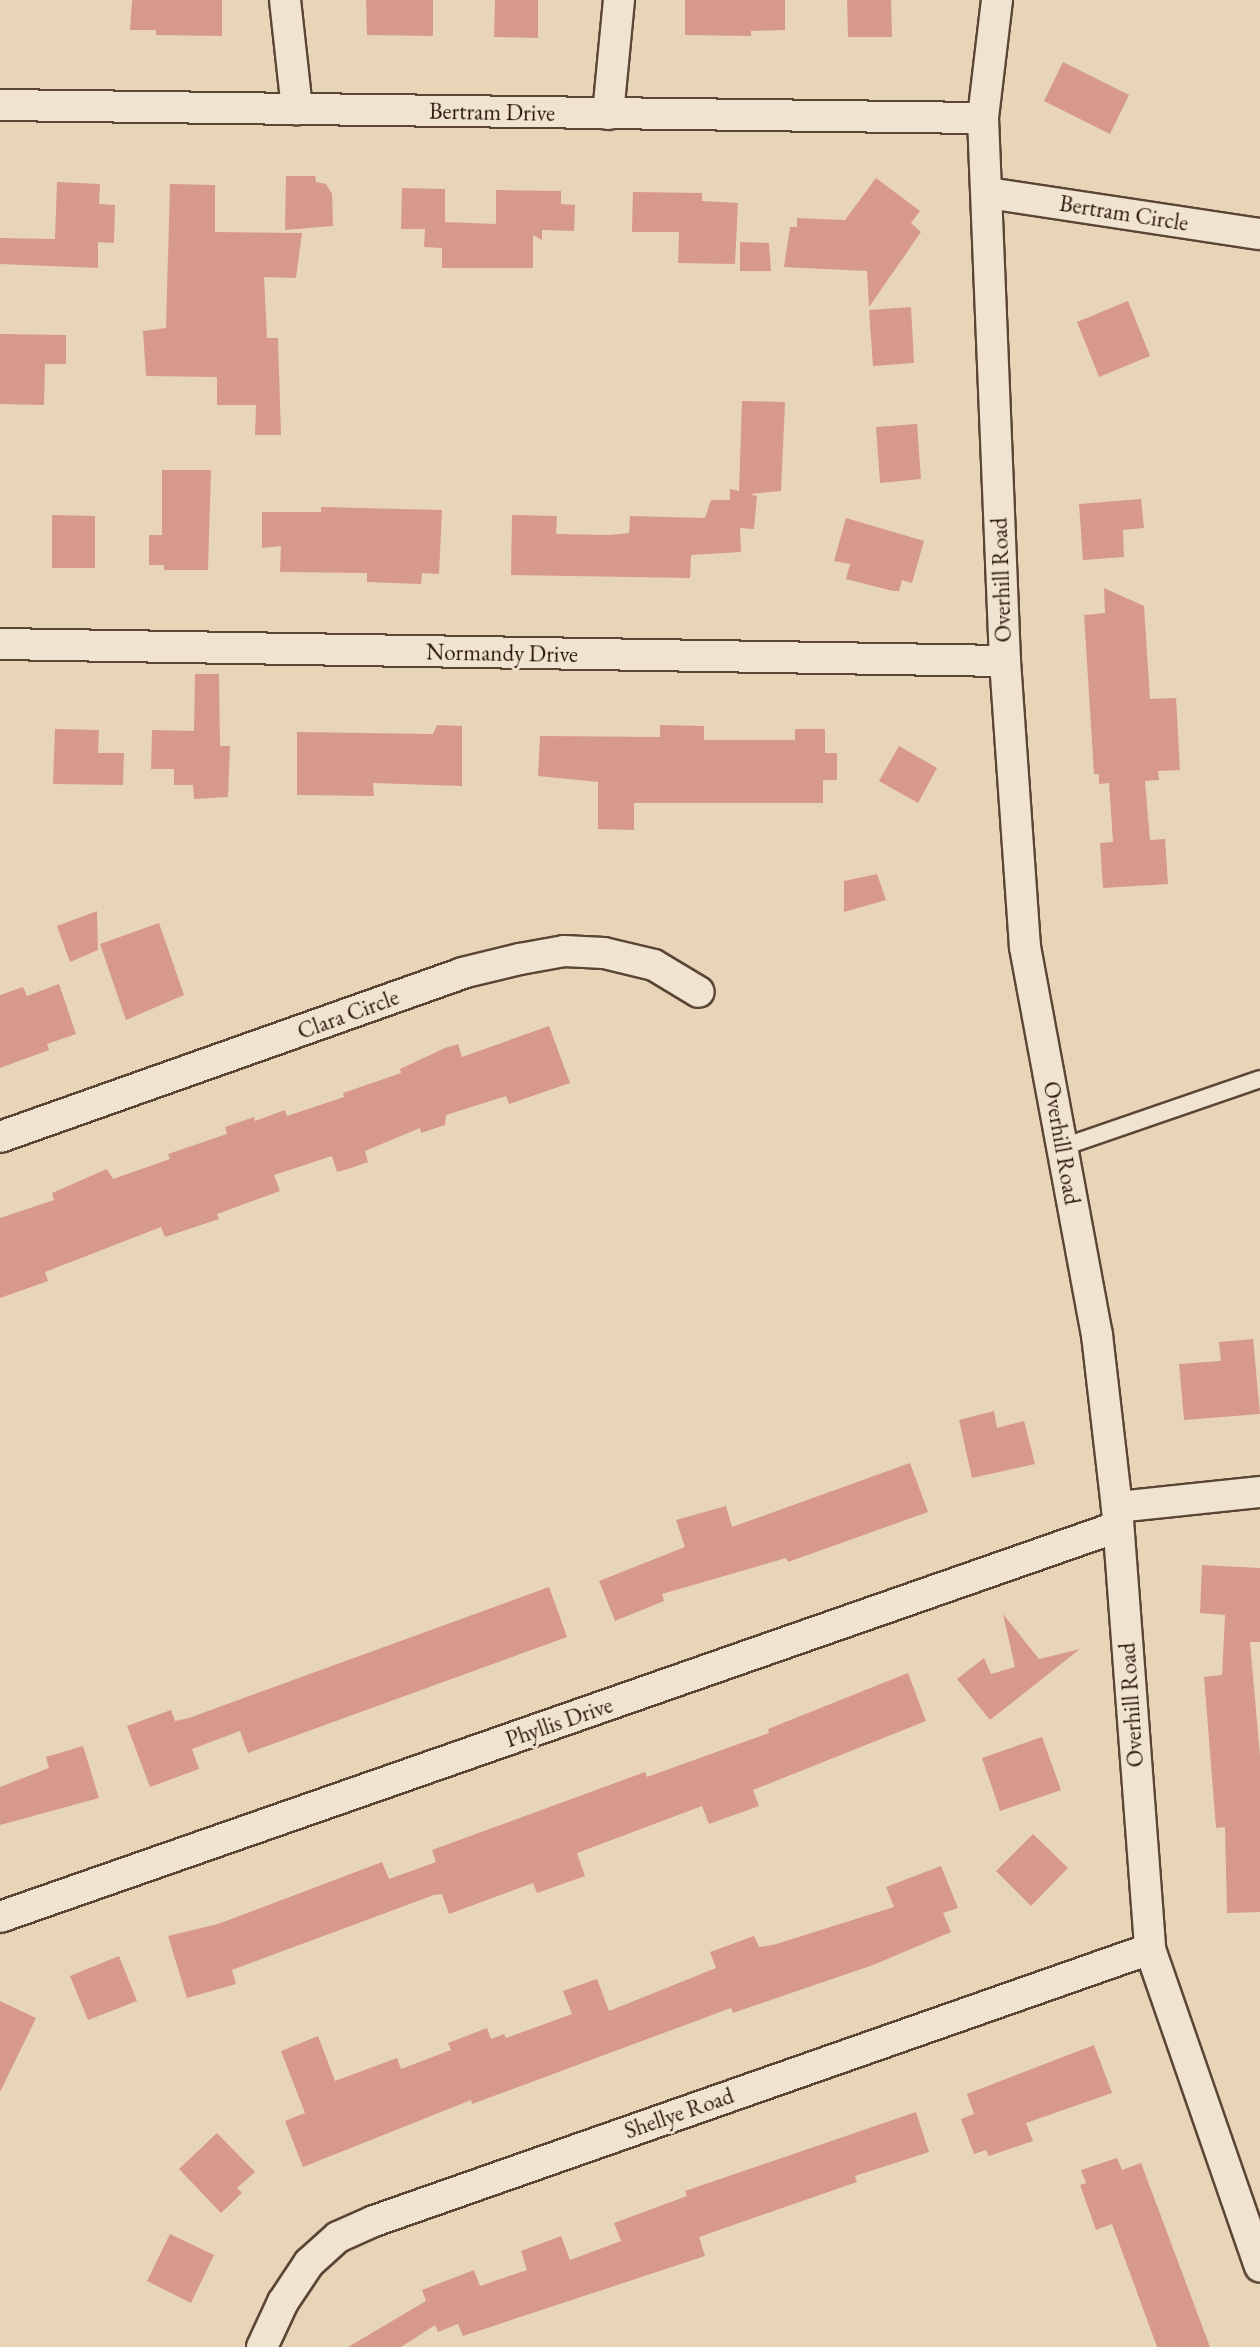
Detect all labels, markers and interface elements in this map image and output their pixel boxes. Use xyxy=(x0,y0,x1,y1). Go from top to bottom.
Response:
street label: Bertram Drive xyxy=(429,97,555,127)
street label: Bertram Circle xyxy=(1058,189,1190,237)
street label: Overhill Road xyxy=(985,517,1017,643)
street label: Normandy Drive xyxy=(426,638,578,668)
street label: Clara Circle xyxy=(293,983,403,1045)
street label: Overhill Road xyxy=(1038,1079,1086,1207)
street label: Overhill Road xyxy=(1113,1642,1149,1768)
street label: Phyllis Drive xyxy=(502,1691,616,1753)
street label: Shellye Road xyxy=(621,2081,737,2145)

